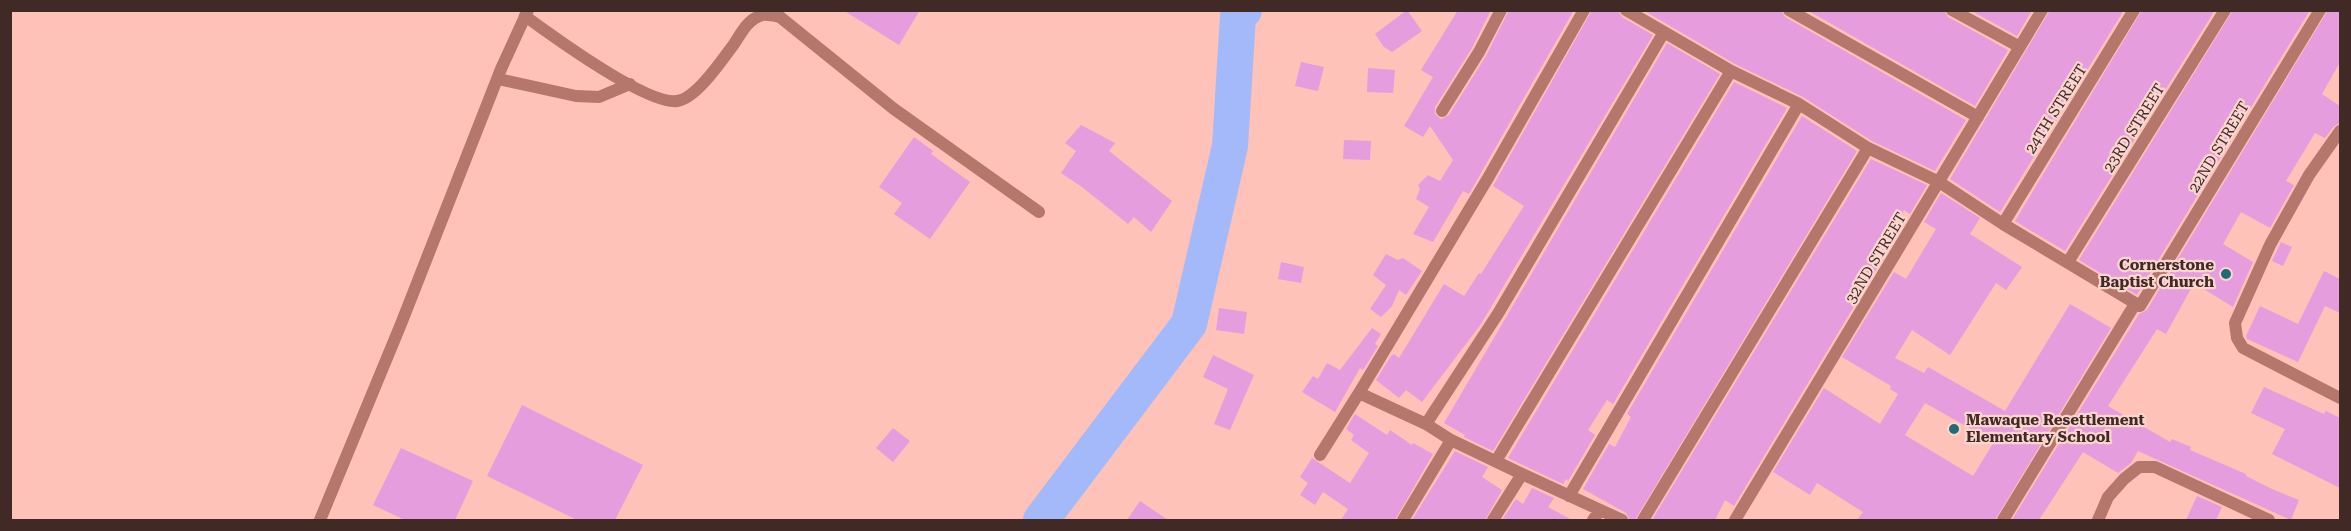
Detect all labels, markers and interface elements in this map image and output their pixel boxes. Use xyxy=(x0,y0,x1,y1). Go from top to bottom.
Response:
street label: 24TH STREET xyxy=(2021,61,2091,157)
street label: 23RD STREET xyxy=(2100,80,2168,176)
street label: 22ND STREET xyxy=(2185,98,2253,196)
street label: 32ND STREET xyxy=(1842,209,1910,307)
place label: Cornerstone Baptist Church xyxy=(2100,256,2214,291)
marker: Cornerstone Baptist Church xyxy=(2219,267,2233,281)
place label: Mawaque Resettlement Elementary School xyxy=(1966,411,2145,446)
marker: Mawaque Resettlement Elementary School xyxy=(1947,422,1961,436)

